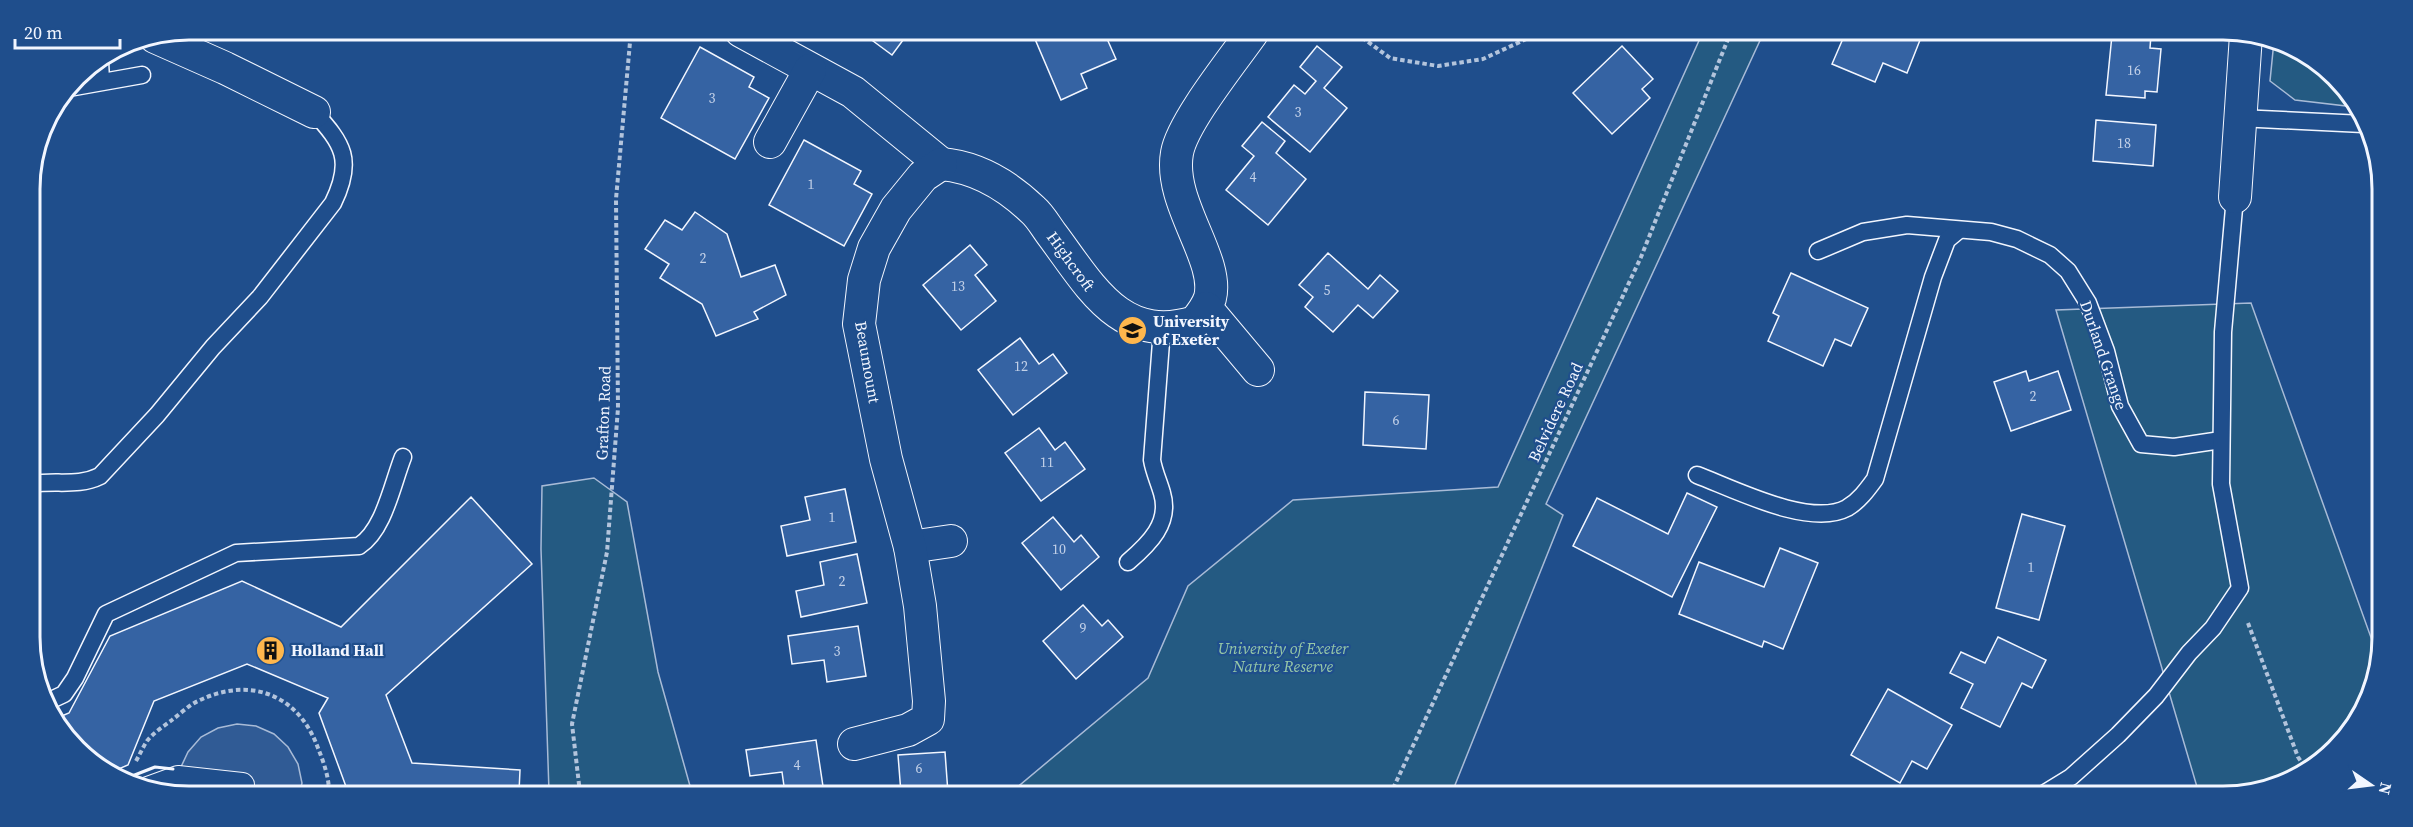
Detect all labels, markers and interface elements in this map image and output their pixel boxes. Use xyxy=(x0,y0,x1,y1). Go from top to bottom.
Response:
scale bar xyxy=(15,12,120,50)
text: 20 m xyxy=(24,20,62,45)
house number: 16 xyxy=(2127,60,2141,80)
house number: 3 xyxy=(709,88,716,108)
house number: 3 xyxy=(1295,102,1302,122)
house number: 18 xyxy=(2117,133,2131,153)
house number: 4 xyxy=(1250,167,1257,187)
house number: 1 xyxy=(808,174,815,194)
street label: Highcroft xyxy=(1042,227,1100,296)
house number: 2 xyxy=(700,248,707,268)
house number: 13 xyxy=(951,276,965,296)
house number: 5 xyxy=(1324,280,1331,300)
street label: Durland Grange xyxy=(2075,298,2133,412)
place label: University of Exeter xyxy=(1153,310,1230,350)
school or university icon: University of Exeter xyxy=(1116,314,1148,346)
street label: Beaumount xyxy=(850,319,886,405)
house number: 12 xyxy=(1014,356,1028,376)
street label: Belvidere Road xyxy=(1522,359,1588,465)
street label: Grafton Road xyxy=(590,365,616,461)
house number: 2 xyxy=(2030,386,2037,406)
house number: 6 xyxy=(1393,410,1400,430)
house number: 11 xyxy=(1040,452,1054,472)
house number: 1 xyxy=(829,507,836,527)
house number: 10 xyxy=(1052,539,1066,559)
house number: 1 xyxy=(2028,557,2035,577)
house number: 2 xyxy=(839,571,846,591)
house number: 9 xyxy=(1080,618,1087,638)
building icon: Holland Hall xyxy=(254,634,286,666)
park label: University of Exeter Nature Reserve xyxy=(1218,637,1349,677)
place label: Holland Hall xyxy=(291,639,384,661)
house number: 3 xyxy=(834,641,841,661)
house number: 4 xyxy=(794,755,801,775)
north arrow xyxy=(2341,755,2401,815)
house number: 6 xyxy=(916,758,923,778)
text: N xyxy=(2373,780,2398,797)

